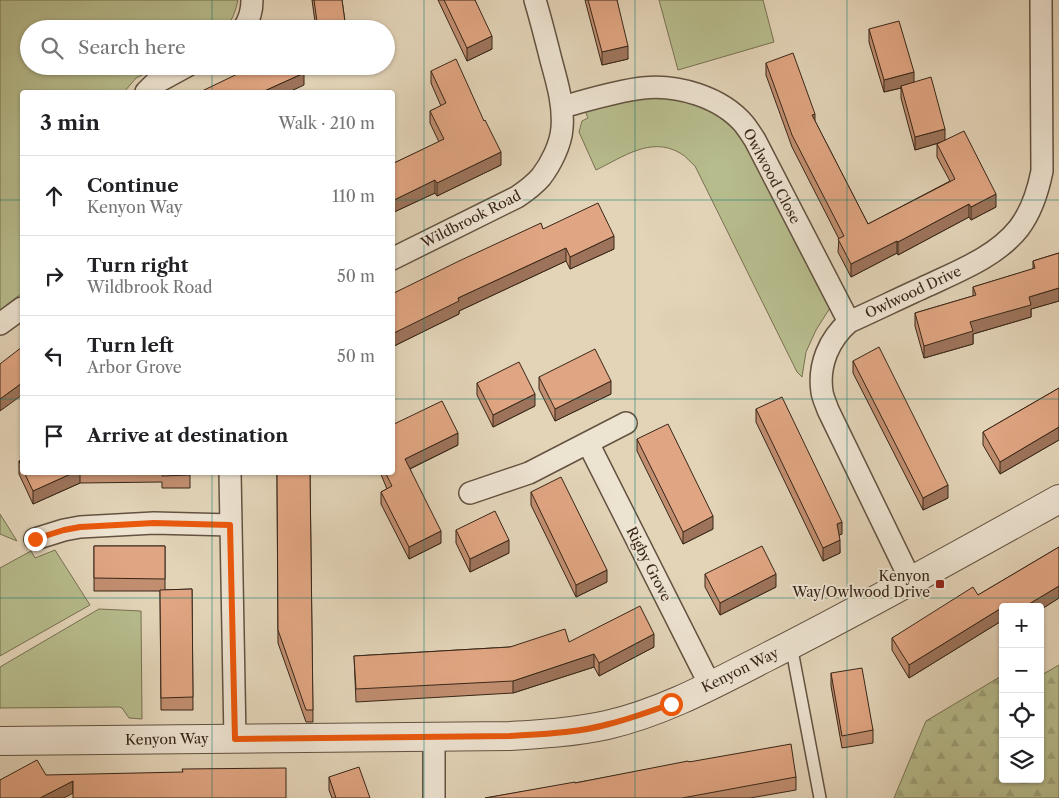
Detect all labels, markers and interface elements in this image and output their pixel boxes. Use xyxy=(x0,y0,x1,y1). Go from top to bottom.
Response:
search box xyxy=(20,20,395,75)
icon: search xyxy=(38,34,66,62)
text: Search here xyxy=(78,36,186,59)
text: 3 min xyxy=(40,110,100,135)
text: Walk · 210 m xyxy=(279,113,375,133)
street label: Owlwood Close xyxy=(739,125,805,227)
text: Continue xyxy=(87,174,179,197)
icon: ahead xyxy=(40,182,68,210)
text: 110 m xyxy=(332,186,375,206)
street label: Wildbrook Road xyxy=(417,186,524,252)
text: Kenyon Way xyxy=(87,197,183,217)
text: Turn right xyxy=(87,254,188,277)
icon: right xyxy=(40,262,68,290)
street label: Owlwood Drive xyxy=(862,262,964,322)
text: 50 m xyxy=(337,266,375,286)
text: Wildbrook Road xyxy=(87,277,212,297)
text: Turn left xyxy=(87,334,174,357)
icon: left xyxy=(40,342,68,370)
text: 50 m xyxy=(337,346,375,366)
text: Arbor Grove xyxy=(87,357,182,377)
icon: arrive xyxy=(40,422,68,450)
text: Arrive at destination xyxy=(87,424,288,447)
street label: Rigby Grove xyxy=(623,524,676,604)
route end xyxy=(24,528,47,551)
place label: Kenyon Way/Owlwood Drive xyxy=(791,567,930,601)
marker: Kenyon Way/Owlwood Drive xyxy=(934,578,946,590)
map controls xyxy=(999,603,1044,783)
button: + xyxy=(999,603,1044,648)
street label: Kenyon Way xyxy=(698,643,782,696)
button: − xyxy=(999,648,1044,693)
route start xyxy=(660,693,683,716)
button: locate xyxy=(999,693,1044,738)
street label: Kenyon Way xyxy=(125,729,209,749)
button: layers xyxy=(999,738,1044,783)

